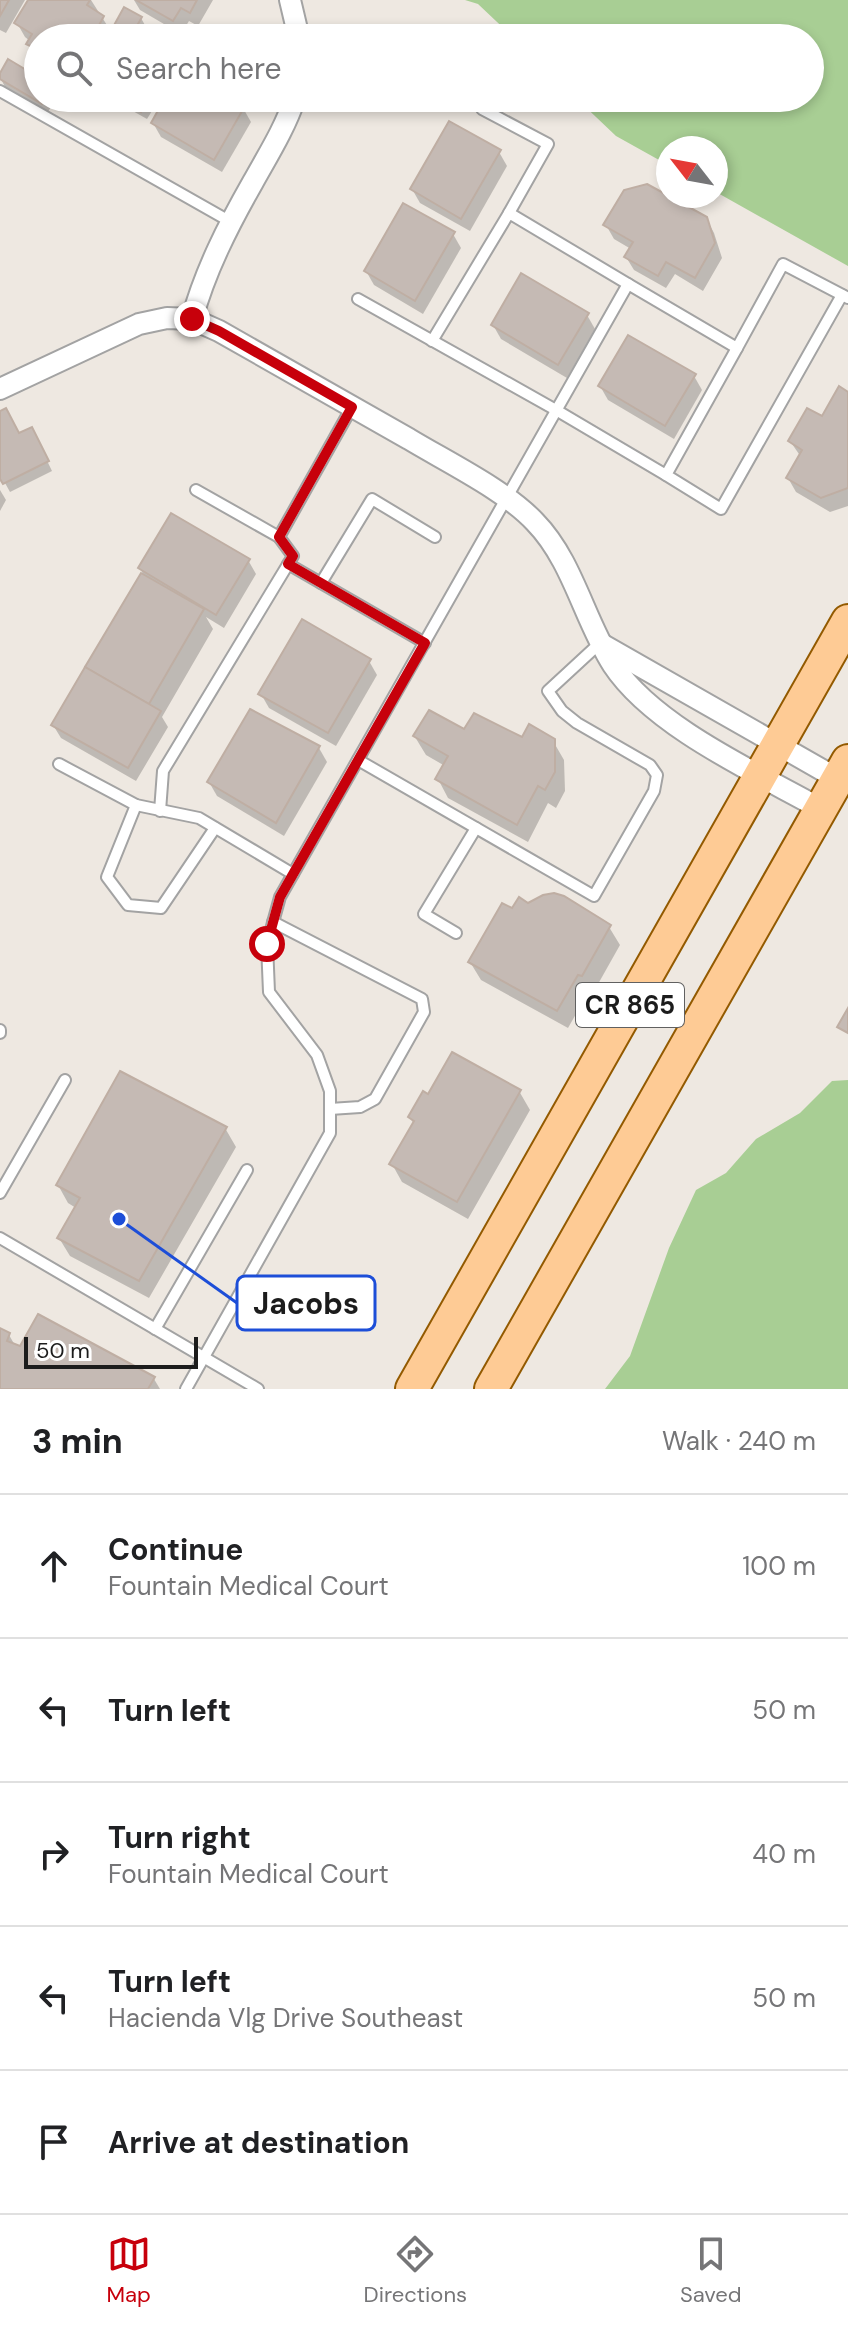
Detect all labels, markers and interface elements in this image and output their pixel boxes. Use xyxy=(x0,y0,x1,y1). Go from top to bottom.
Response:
search box xyxy=(24,24,824,112)
icon: search xyxy=(52,46,96,90)
text: Search here xyxy=(116,49,282,88)
north arrow xyxy=(656,136,728,208)
route end xyxy=(174,301,210,337)
route start xyxy=(249,926,285,962)
road number: CR 865 xyxy=(576,983,684,1027)
callout: Jacobs xyxy=(237,1276,375,1330)
text: Jacobs xyxy=(253,1284,359,1323)
scale bar xyxy=(24,1333,198,1369)
text: 50 m xyxy=(36,1336,90,1365)
text: 3 min xyxy=(32,1419,123,1464)
text: Walk · 240 m xyxy=(662,1424,816,1458)
text: Continue xyxy=(108,1530,243,1569)
icon: ahead xyxy=(32,1544,76,1588)
text: 100 m xyxy=(742,1549,816,1583)
text: Fountain Medical Court xyxy=(108,1569,389,1603)
icon: left xyxy=(32,1688,76,1732)
text: Turn left xyxy=(108,1691,231,1730)
text: 50 m xyxy=(752,1693,816,1727)
text: Turn right xyxy=(108,1818,251,1857)
icon: right xyxy=(32,1832,76,1876)
text: 40 m xyxy=(752,1837,816,1871)
text: Fountain Medical Court xyxy=(108,1857,389,1891)
text: Turn left xyxy=(108,1962,231,2001)
icon: left xyxy=(32,1976,76,2020)
text: 50 m xyxy=(752,1981,816,2015)
text: Hacienda Vlg Drive Southeast xyxy=(108,2001,463,2035)
icon: arrive xyxy=(32,2120,76,2164)
text: Arrive at destination xyxy=(108,2123,409,2162)
tab: Map xyxy=(106,2232,151,2309)
tab: Directions xyxy=(364,2232,467,2309)
tab: Saved xyxy=(680,2232,742,2309)

